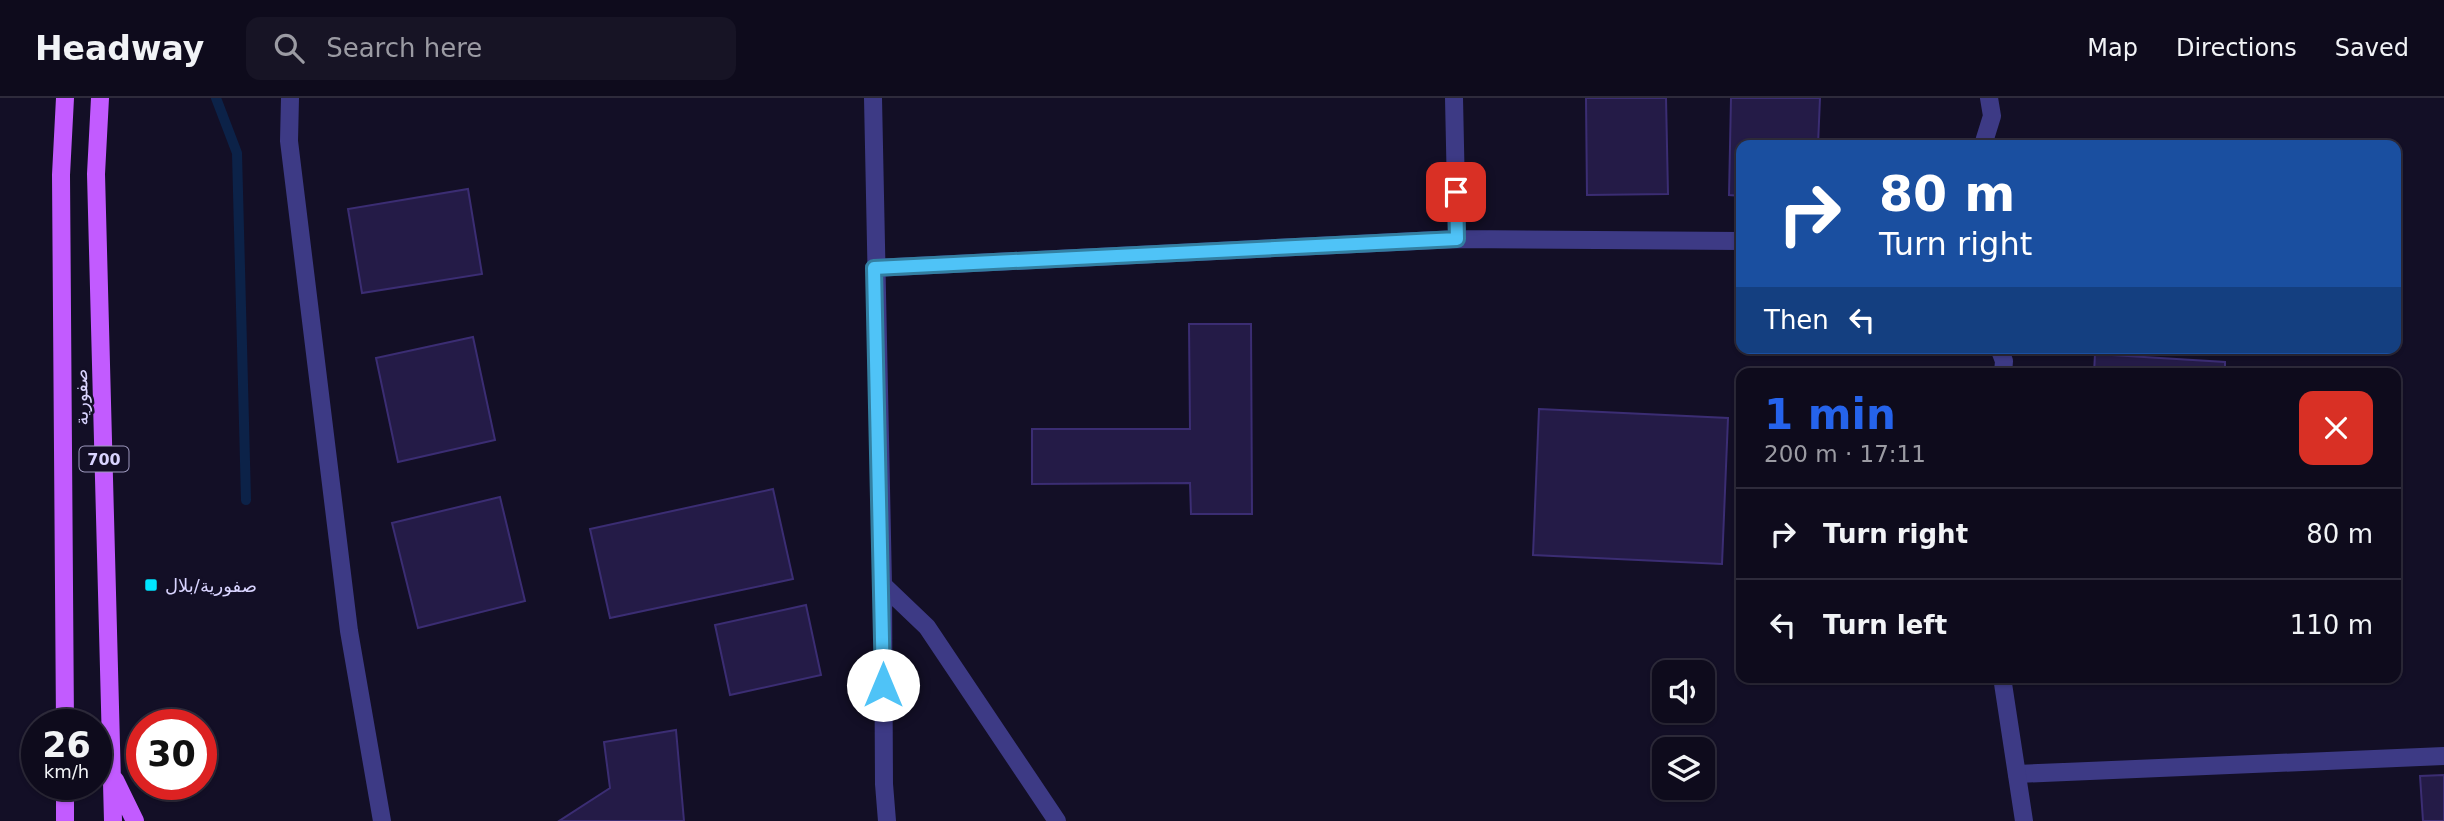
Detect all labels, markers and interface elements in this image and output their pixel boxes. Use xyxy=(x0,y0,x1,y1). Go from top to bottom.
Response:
search box xyxy=(246,17,736,80)
text: Headway xyxy=(35,29,204,68)
icon: search xyxy=(270,29,308,67)
text: Search here xyxy=(326,33,482,63)
text: Map xyxy=(2087,34,2138,62)
text: Directions xyxy=(2176,34,2297,62)
text: Saved xyxy=(2335,34,2409,62)
pin xyxy=(1426,162,1486,222)
text: 80 m xyxy=(1879,166,2015,223)
icon: right xyxy=(1764,168,1855,259)
icon: arrive xyxy=(1437,173,1475,211)
text: Turn right xyxy=(1879,225,2032,263)
icon: left xyxy=(1843,301,1881,339)
text: Then xyxy=(1764,305,1829,335)
street label: صفورية xyxy=(70,368,93,426)
text: 1 min xyxy=(1764,390,1896,439)
button: close xyxy=(2299,391,2373,465)
text: 200 m · 17:11 xyxy=(1764,441,1926,467)
road number: 700 xyxy=(80,446,128,472)
icon: right xyxy=(1764,515,1802,553)
text: Turn right xyxy=(1823,519,1968,549)
text: 80 m xyxy=(2306,519,2373,549)
place label: صفورية/بلال xyxy=(165,575,257,597)
marker: صفورية/بلال xyxy=(143,577,159,593)
icon: left xyxy=(1764,606,1802,644)
text: Turn left xyxy=(1823,610,1947,640)
text: 110 m xyxy=(2290,610,2373,640)
position arrow xyxy=(846,648,920,722)
map controls xyxy=(1652,660,1715,800)
button: sound xyxy=(1652,660,1715,723)
speed limit sign: 30 xyxy=(126,709,217,800)
text: 26 xyxy=(42,725,91,765)
button: layers xyxy=(1652,737,1715,800)
text: km/h xyxy=(44,761,89,782)

